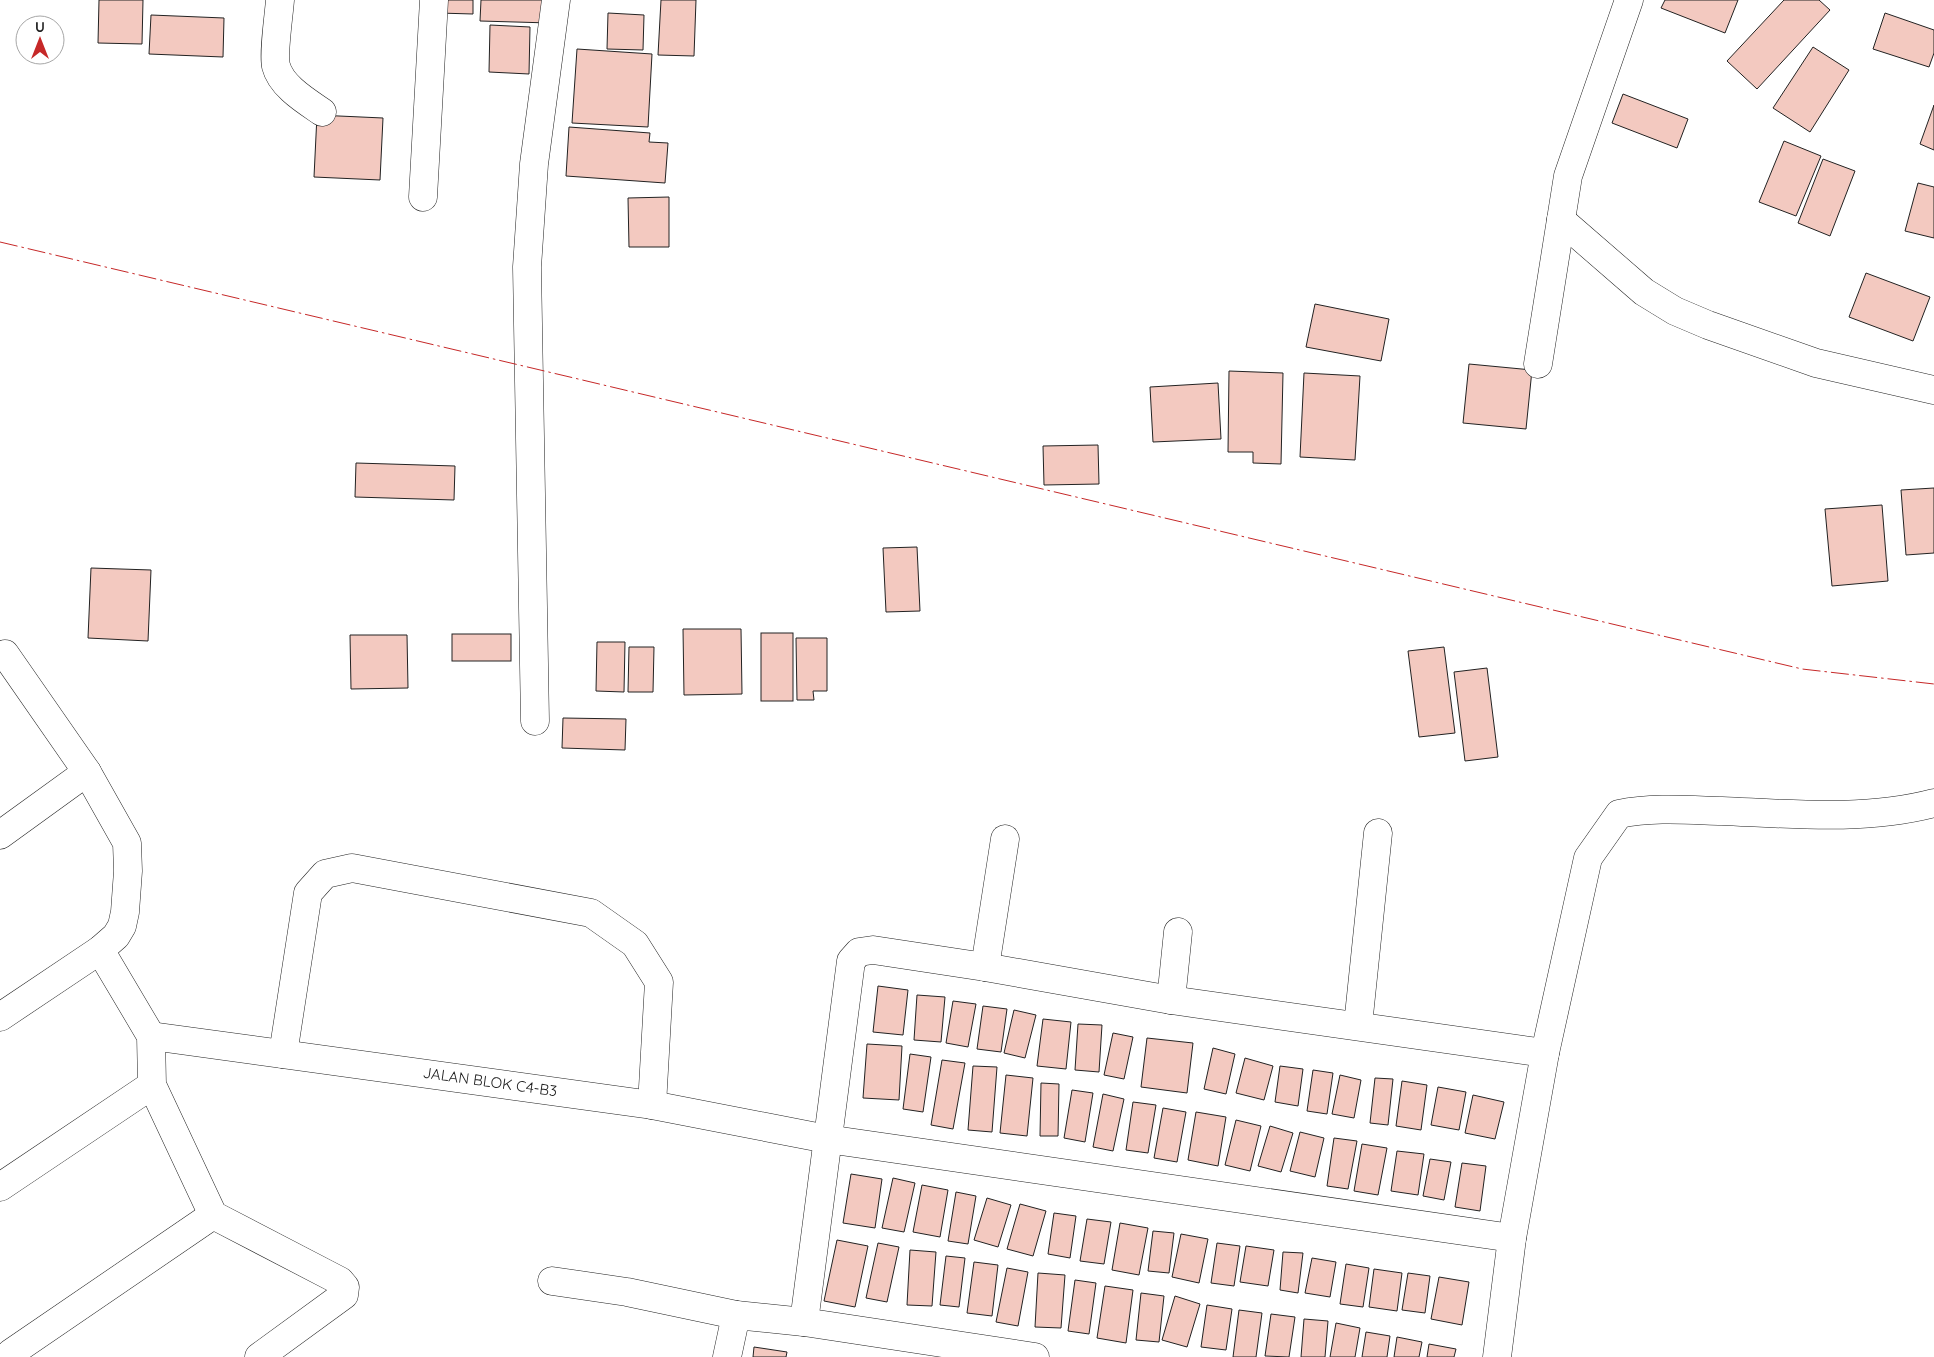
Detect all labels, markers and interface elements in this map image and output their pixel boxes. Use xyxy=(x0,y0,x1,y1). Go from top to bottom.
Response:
north arrow xyxy=(15,15,65,65)
text: U xyxy=(35,18,45,36)
street label: JALAN BLOK C4-B3 xyxy=(422,1063,558,1100)

